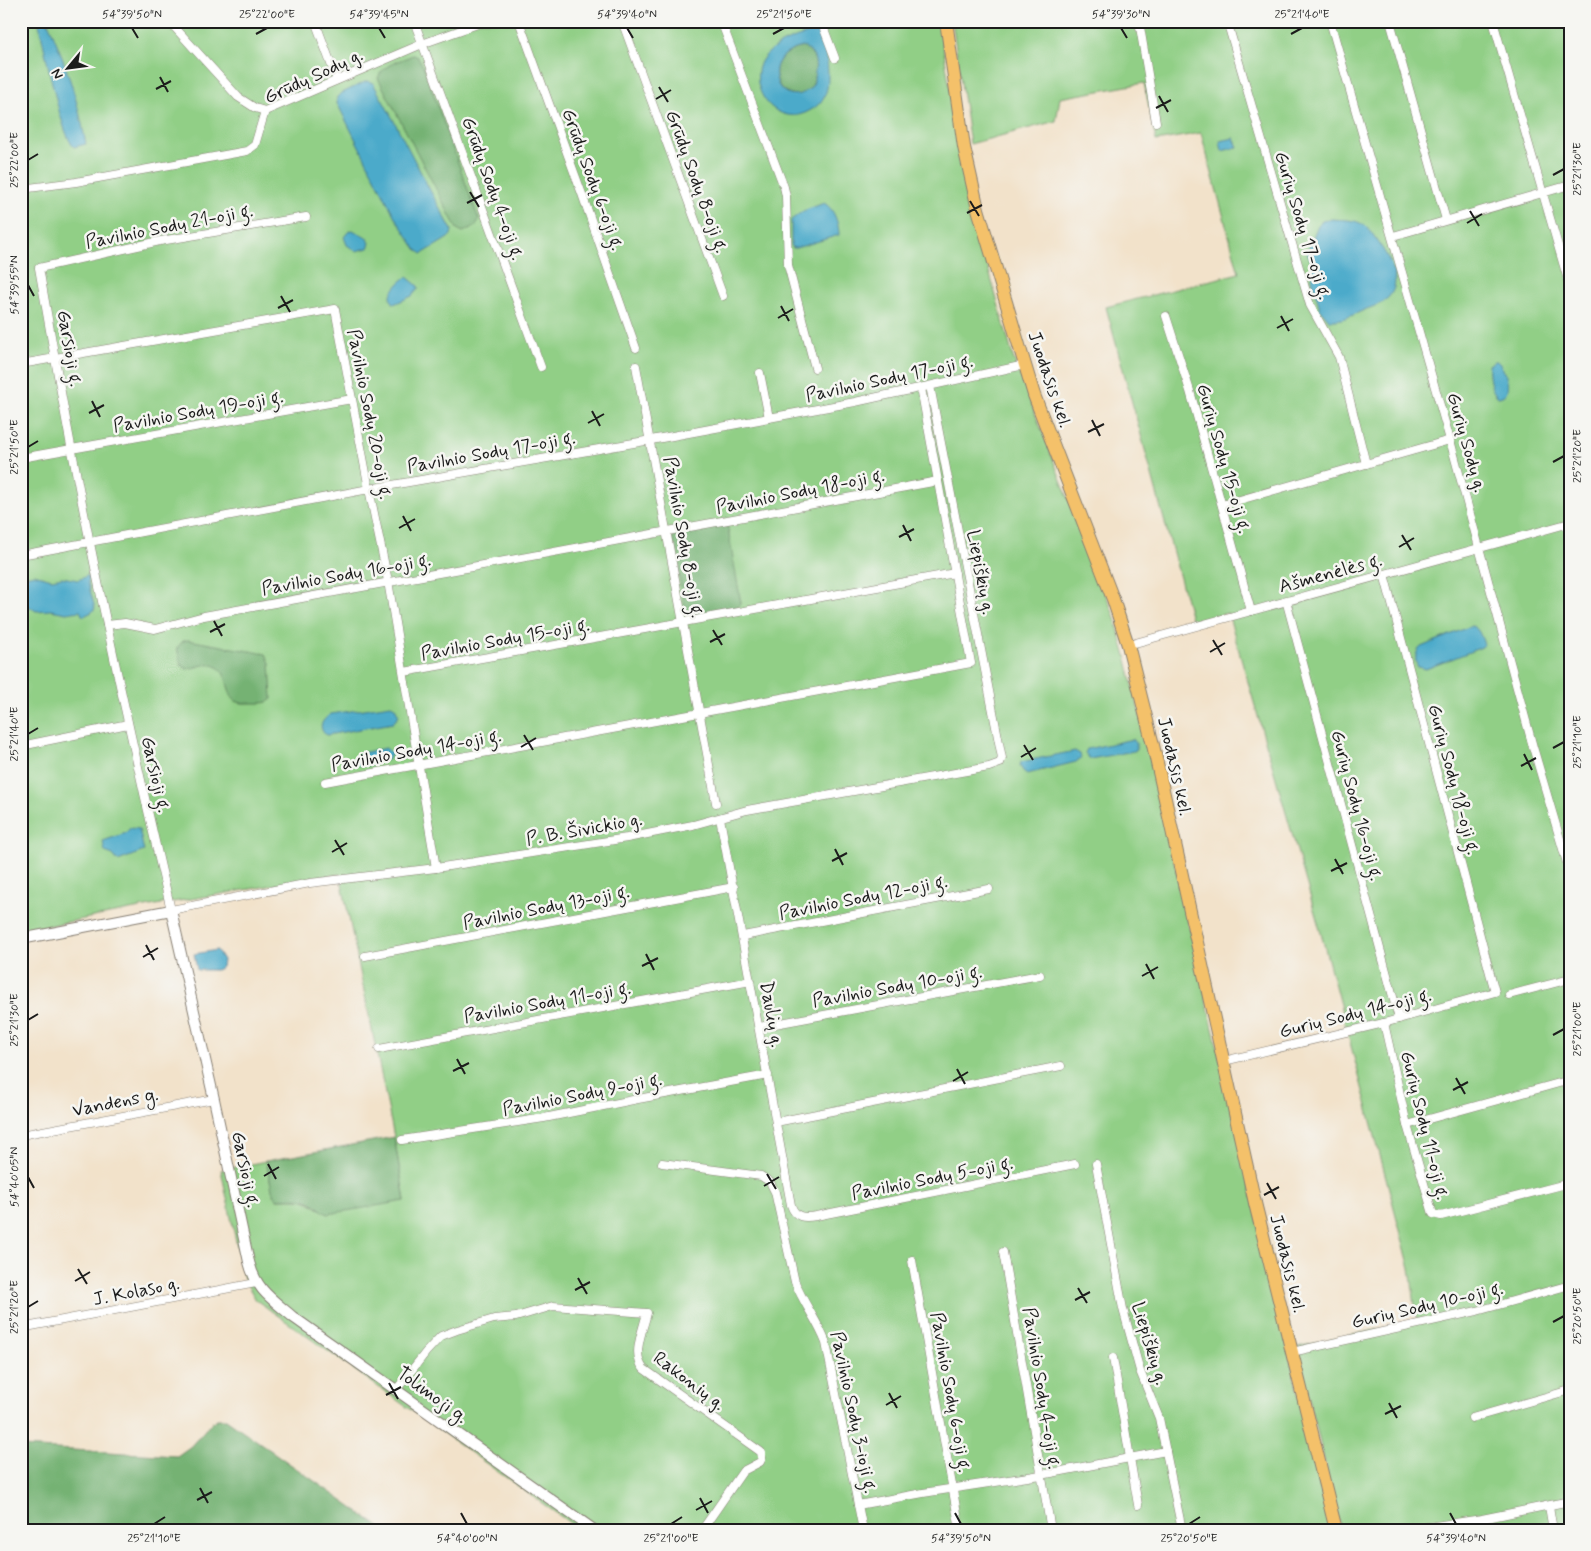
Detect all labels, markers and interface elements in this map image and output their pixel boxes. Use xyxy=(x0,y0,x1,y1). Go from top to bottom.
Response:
text: 54°39'50"N xyxy=(102,7,162,23)
text: 25°22'00"E xyxy=(239,7,295,23)
text: 54°39'45"N xyxy=(349,7,409,23)
text: 54°39'40"N xyxy=(597,7,657,23)
text: 25°21'50"E xyxy=(756,7,812,23)
text: 54°39'30"N xyxy=(1092,7,1150,23)
text: 25°21'40"E xyxy=(1274,7,1330,23)
north arrow xyxy=(42,42,92,92)
street label: Grūdų Sodų g. xyxy=(260,43,368,111)
text: N xyxy=(47,65,68,82)
street label: Grūdų Sodų 6-oji g. xyxy=(552,105,630,255)
street label: Grūdų Sodų 8-oji g. xyxy=(656,107,734,257)
street label: Grūdų Sodų 4-oji g. xyxy=(452,113,530,265)
text: 25°22'00"E xyxy=(7,132,23,188)
text: 25°21'30"E xyxy=(1570,142,1586,196)
street label: Gurių Sodų 17-oji g. xyxy=(1265,148,1337,304)
street label: Pavilnio Sodų 21-oji g. xyxy=(83,198,256,258)
text: 54°39'55"N xyxy=(7,255,23,315)
street label: Garsioji g. xyxy=(48,308,89,389)
street label: Pavilnio Sodų 20-oji g. xyxy=(338,327,398,502)
street label: Juodasis kel. xyxy=(1021,328,1078,431)
street label: Pavilnio Sodų 17-oji g. xyxy=(803,348,976,411)
street label: Gurių Sodų 15-oji g. xyxy=(1187,381,1257,537)
street label: Pavilnio Sodų 19-oji g. xyxy=(111,384,286,442)
street label: Gurių Sodų g. xyxy=(1439,390,1493,496)
text: 25°21'50"E xyxy=(7,419,23,475)
street label: Pavilnio Sodų 17-oji g. xyxy=(405,425,578,483)
text: 25°21'20"E xyxy=(1570,429,1586,483)
street label: Pavilnio Sodų 8-oji g. xyxy=(654,455,710,620)
street label: Pavilnio Sodų 18-oji g. xyxy=(714,463,887,523)
street label: Liepiškių g. xyxy=(959,528,1001,617)
street label: Pavilnio Sodų 16-oji g. xyxy=(260,547,433,605)
street label: Ašmenėlės g. xyxy=(1276,548,1386,602)
street label: Pavilnio Sodų 15-oji g. xyxy=(419,612,592,670)
street label: Gurių Sodų 18-oji g. xyxy=(1419,701,1486,858)
text: 25°21'40"E xyxy=(7,706,23,762)
street label: Juodasis kel. xyxy=(1151,715,1198,818)
text: 25°21'10"E xyxy=(1570,715,1586,769)
street label: Pavilnio Sodų 14-oji g. xyxy=(329,723,504,781)
street label: Gurių Sodų 16-oji g. xyxy=(1322,727,1389,884)
street label: Garsioji g. xyxy=(132,734,176,816)
street label: P. B. Šivickio g. xyxy=(524,807,645,853)
street label: Pavilnio Sodų 12-oji g. xyxy=(777,869,950,929)
street label: Pavilnio Sodų 13-oji g. xyxy=(461,879,632,939)
street label: Pavilnio Sodų 10-oji g. xyxy=(810,959,985,1017)
street label: Pavilnio Sodų 11-oji g. xyxy=(462,975,633,1032)
street label: Daulių g. xyxy=(752,979,790,1050)
street label: Gurių Sodų 14-oji g. xyxy=(1277,982,1435,1047)
text: 25°21'30"E xyxy=(7,993,23,1047)
text: 25°21'00"E xyxy=(1570,1002,1586,1056)
street label: Gurių Sodų 11-oji g. xyxy=(1391,1048,1455,1203)
street label: Pavilnio Sodų 9-oji g. xyxy=(500,1067,665,1125)
street label: Vandens g. xyxy=(70,1082,161,1125)
street label: Garsioji g. xyxy=(222,1129,266,1210)
text: 54°40'05"N xyxy=(7,1147,23,1207)
street label: Pavilnio Sodų 5-oji g. xyxy=(849,1151,1016,1209)
street label: Juodasis kel. xyxy=(1263,1212,1312,1315)
street label: J. Kolaso g. xyxy=(91,1271,182,1313)
street label: Gurių Sodų 10-oji g. xyxy=(1349,1276,1507,1338)
text: 25°21'20"E xyxy=(7,1280,23,1334)
text: 25°20'50"E xyxy=(1570,1287,1586,1345)
street label: Liepiškių g. xyxy=(1124,1299,1174,1388)
street label: Pavilnio Sodų 4-oji g. xyxy=(1013,1305,1067,1472)
street label: Pavilnio Sodų 6-oji g. xyxy=(921,1310,977,1475)
street label: Pavilnio Sodų 3-ioji g. xyxy=(821,1329,883,1496)
street label: Rakonių g. xyxy=(647,1346,730,1417)
street label: Tolimoji g. xyxy=(390,1361,473,1431)
text: 25°21'10"E xyxy=(127,1531,181,1547)
text: 54°40'00"N xyxy=(437,1531,497,1547)
text: 25°21'00"E xyxy=(644,1531,698,1547)
text: 54°39'50"N xyxy=(931,1531,991,1547)
text: 25°20'50"E xyxy=(1160,1531,1218,1547)
text: 54°39'40"N xyxy=(1426,1531,1486,1547)

